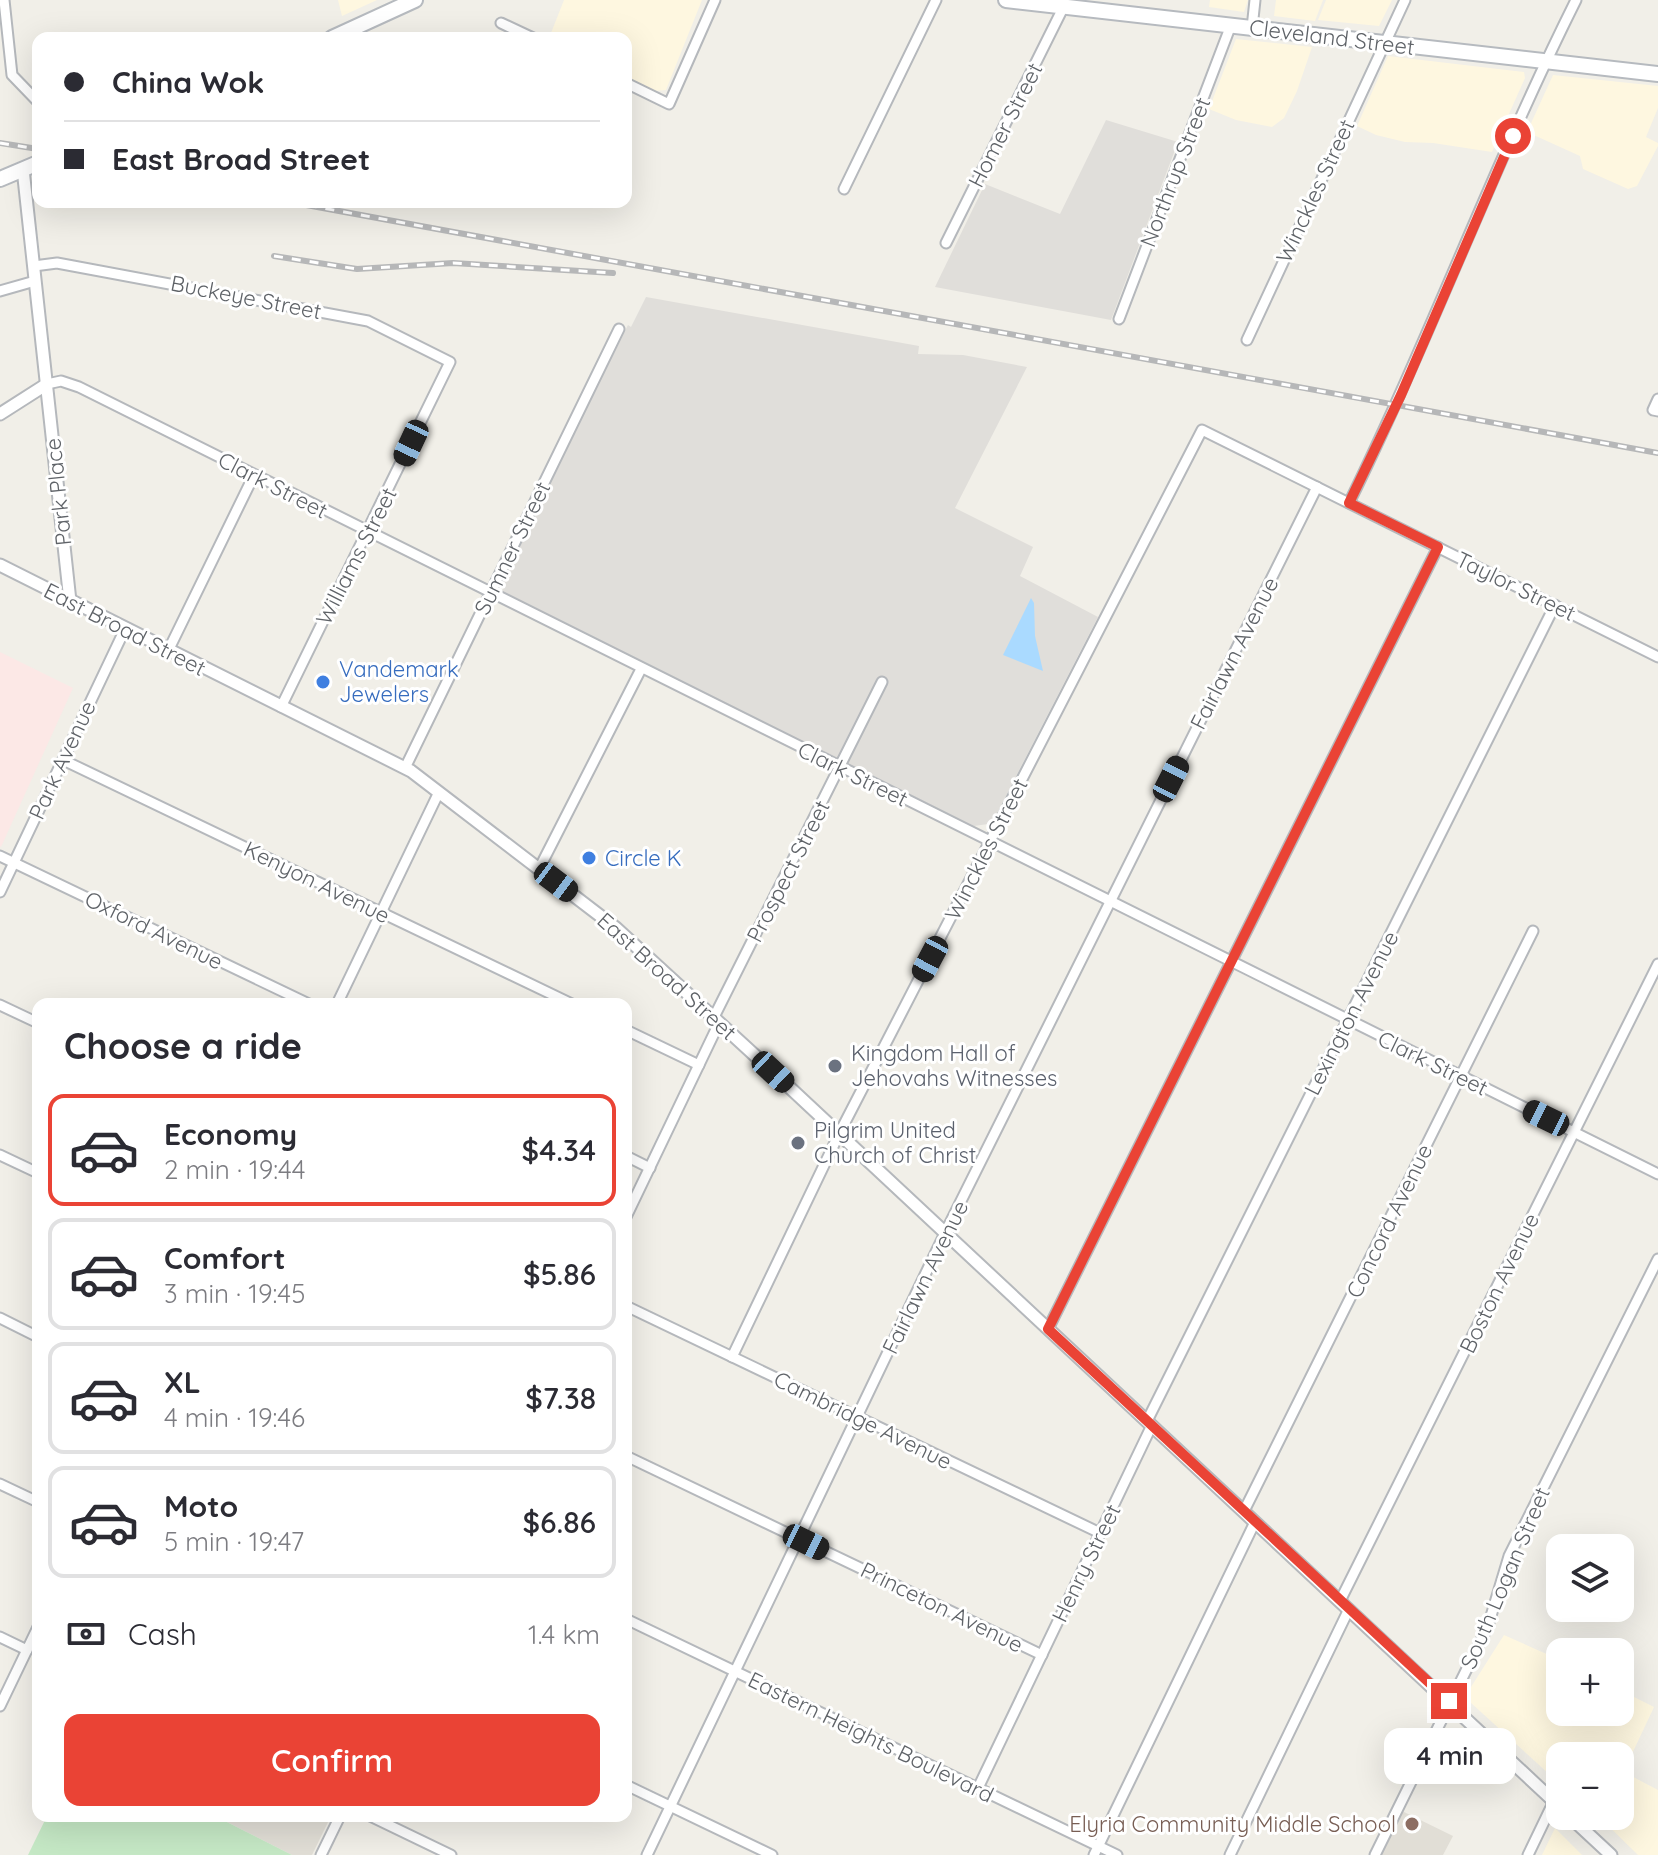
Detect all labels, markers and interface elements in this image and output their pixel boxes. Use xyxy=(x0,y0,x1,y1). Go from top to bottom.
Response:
street label: Cleveland Street xyxy=(1248,13,1416,61)
street label: Homer Street xyxy=(962,58,1048,192)
text: China Wok xyxy=(112,63,264,101)
street label: Northrup Street xyxy=(1134,93,1216,251)
street label: Winckles Street xyxy=(1269,115,1361,267)
route start xyxy=(1495,118,1531,154)
text: East Broad Street xyxy=(112,140,370,178)
street label: Buckeye Street xyxy=(168,269,324,325)
car xyxy=(390,416,432,470)
street label: Park Place xyxy=(38,437,78,547)
street label: Clark Street xyxy=(214,445,332,525)
street label: Sumner Street xyxy=(468,477,556,619)
street label: Williams Street xyxy=(309,483,403,629)
street label: Taylor Street xyxy=(1452,545,1580,627)
street label: Fairlawn Avenue xyxy=(1184,572,1284,734)
street label: East Broad Street xyxy=(39,576,211,682)
place label: Vandemark Jewelers xyxy=(339,655,459,708)
marker: Vandemark Jewelers xyxy=(314,673,332,691)
street label: Park Avenue xyxy=(22,696,102,824)
street label: Clark Street xyxy=(793,735,913,813)
car xyxy=(1149,752,1193,806)
street label: Winckles Street xyxy=(938,773,1034,925)
street label: Prospect Street xyxy=(740,795,836,947)
street label: Kenyon Avenue xyxy=(239,835,395,929)
place label: Circle K xyxy=(605,844,682,872)
marker: Circle K xyxy=(580,849,598,867)
car xyxy=(530,858,582,906)
street label: Oxford Avenue xyxy=(80,884,228,976)
street label: East Broad Street xyxy=(591,906,743,1046)
street label: Lexington Avenue xyxy=(1298,926,1404,1100)
car xyxy=(908,932,952,986)
text: Choose a ride xyxy=(64,1023,302,1068)
street label: Clark Street xyxy=(1373,1024,1493,1102)
place label: Kingdom Hall of Jehovahs Witnesses xyxy=(851,1039,1057,1092)
car xyxy=(747,1047,799,1097)
marker: Kingdom Hall of Jehovahs Witnesses xyxy=(826,1057,844,1075)
car xyxy=(1519,1097,1573,1139)
icon: car xyxy=(68,1114,140,1186)
text: Economy xyxy=(164,1115,297,1153)
place label: Pilgrim United Church of Christ xyxy=(814,1116,976,1169)
text: $4.34 xyxy=(522,1131,596,1169)
marker: Pilgrim United Church of Christ xyxy=(789,1134,807,1152)
street label: Concord Avenue xyxy=(1340,1140,1438,1302)
text: 2 min · 19:44 xyxy=(164,1153,305,1186)
street label: Fairlawn Avenue xyxy=(876,1196,974,1358)
street label: Boston Avenue xyxy=(1453,1208,1545,1358)
icon: car xyxy=(68,1238,140,1310)
text: Comfort xyxy=(164,1239,285,1277)
text: $5.86 xyxy=(523,1255,596,1293)
text: 3 min · 19:45 xyxy=(164,1277,305,1310)
icon: car xyxy=(68,1362,140,1434)
text: XL xyxy=(164,1363,201,1401)
street label: Cambridge Avenue xyxy=(769,1365,957,1475)
text: $7.38 xyxy=(525,1379,596,1417)
text: 4 min · 19:46 xyxy=(164,1401,305,1434)
street label: South Logan Street xyxy=(1454,1483,1556,1673)
icon: car xyxy=(68,1486,140,1558)
text: Moto xyxy=(164,1487,238,1525)
street label: Henry Street xyxy=(1045,1499,1127,1627)
text: $6.86 xyxy=(522,1503,596,1541)
car xyxy=(779,1521,833,1563)
text: 5 min · 19:47 xyxy=(164,1525,304,1558)
map controls xyxy=(1546,1534,1634,1830)
button: layers xyxy=(1546,1534,1634,1622)
street label: Princeton Avenue xyxy=(856,1556,1028,1658)
icon: cash xyxy=(64,1612,108,1656)
text: Cash xyxy=(128,1615,197,1653)
text: 1.4 km xyxy=(528,1618,600,1651)
button: + xyxy=(1546,1638,1634,1726)
street label: Eastern Heights Boulevard xyxy=(743,1665,999,1809)
route end xyxy=(1431,1683,1467,1719)
button: Confirm xyxy=(64,1714,600,1806)
callout: 4 min xyxy=(1383,1729,1515,1785)
text: 4 min xyxy=(1416,1739,1484,1772)
button: − xyxy=(1546,1742,1634,1830)
place label: Elyria Community Middle School xyxy=(1069,1810,1396,1838)
marker: Elyria Community Middle School xyxy=(1403,1815,1421,1833)

